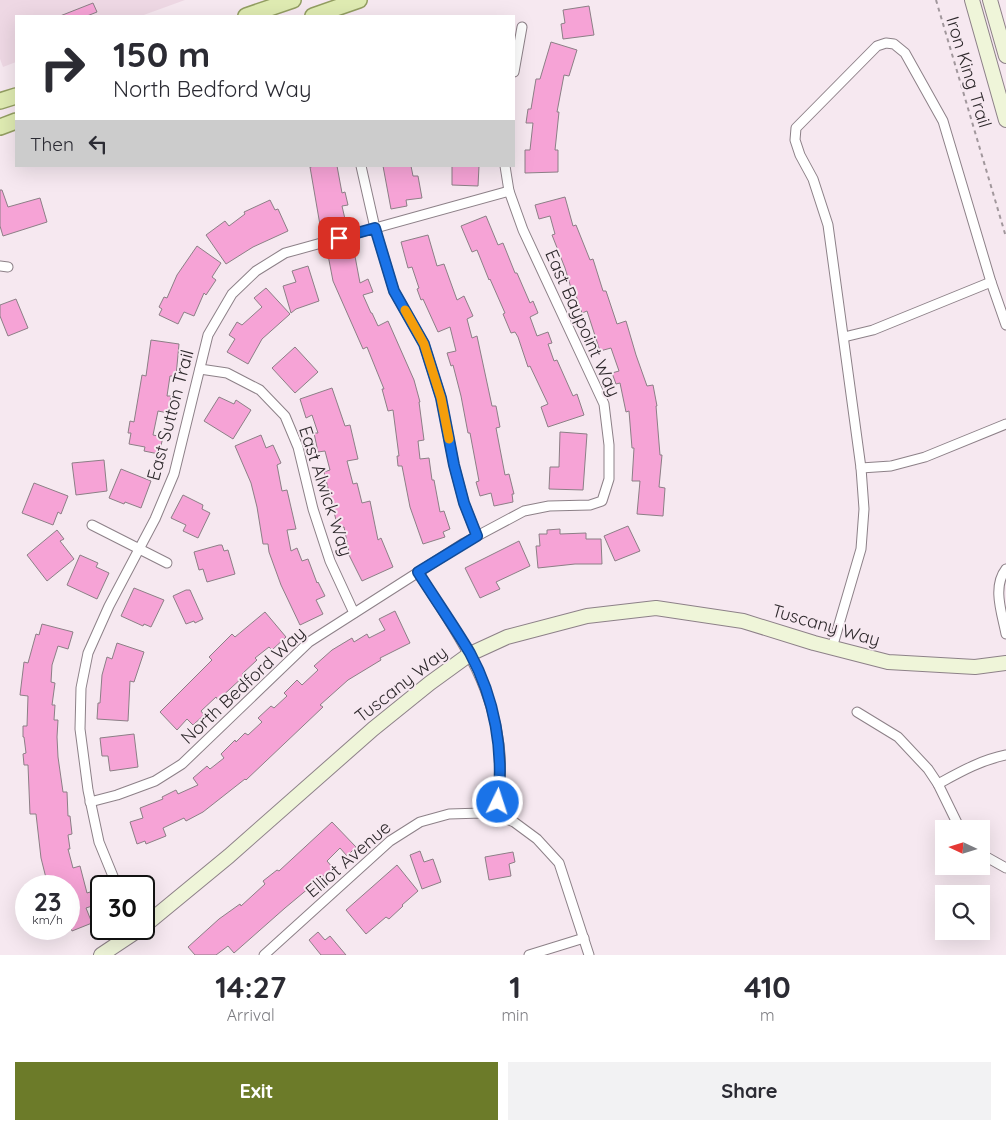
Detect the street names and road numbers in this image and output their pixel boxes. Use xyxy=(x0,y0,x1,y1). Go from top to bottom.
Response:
street label: Iron King Trail xyxy=(941,14,997,130)
street label: East Baypoint Way xyxy=(540,246,626,400)
street label: East Sutton Trail xyxy=(141,347,199,483)
street label: East Alwick Way xyxy=(294,423,358,559)
street label: Tuscany Way xyxy=(769,599,883,651)
street label: North Bedford Way xyxy=(176,621,310,749)
street label: Tuscany Way xyxy=(350,641,452,727)
street label: Elliot Avenue xyxy=(301,816,395,902)

